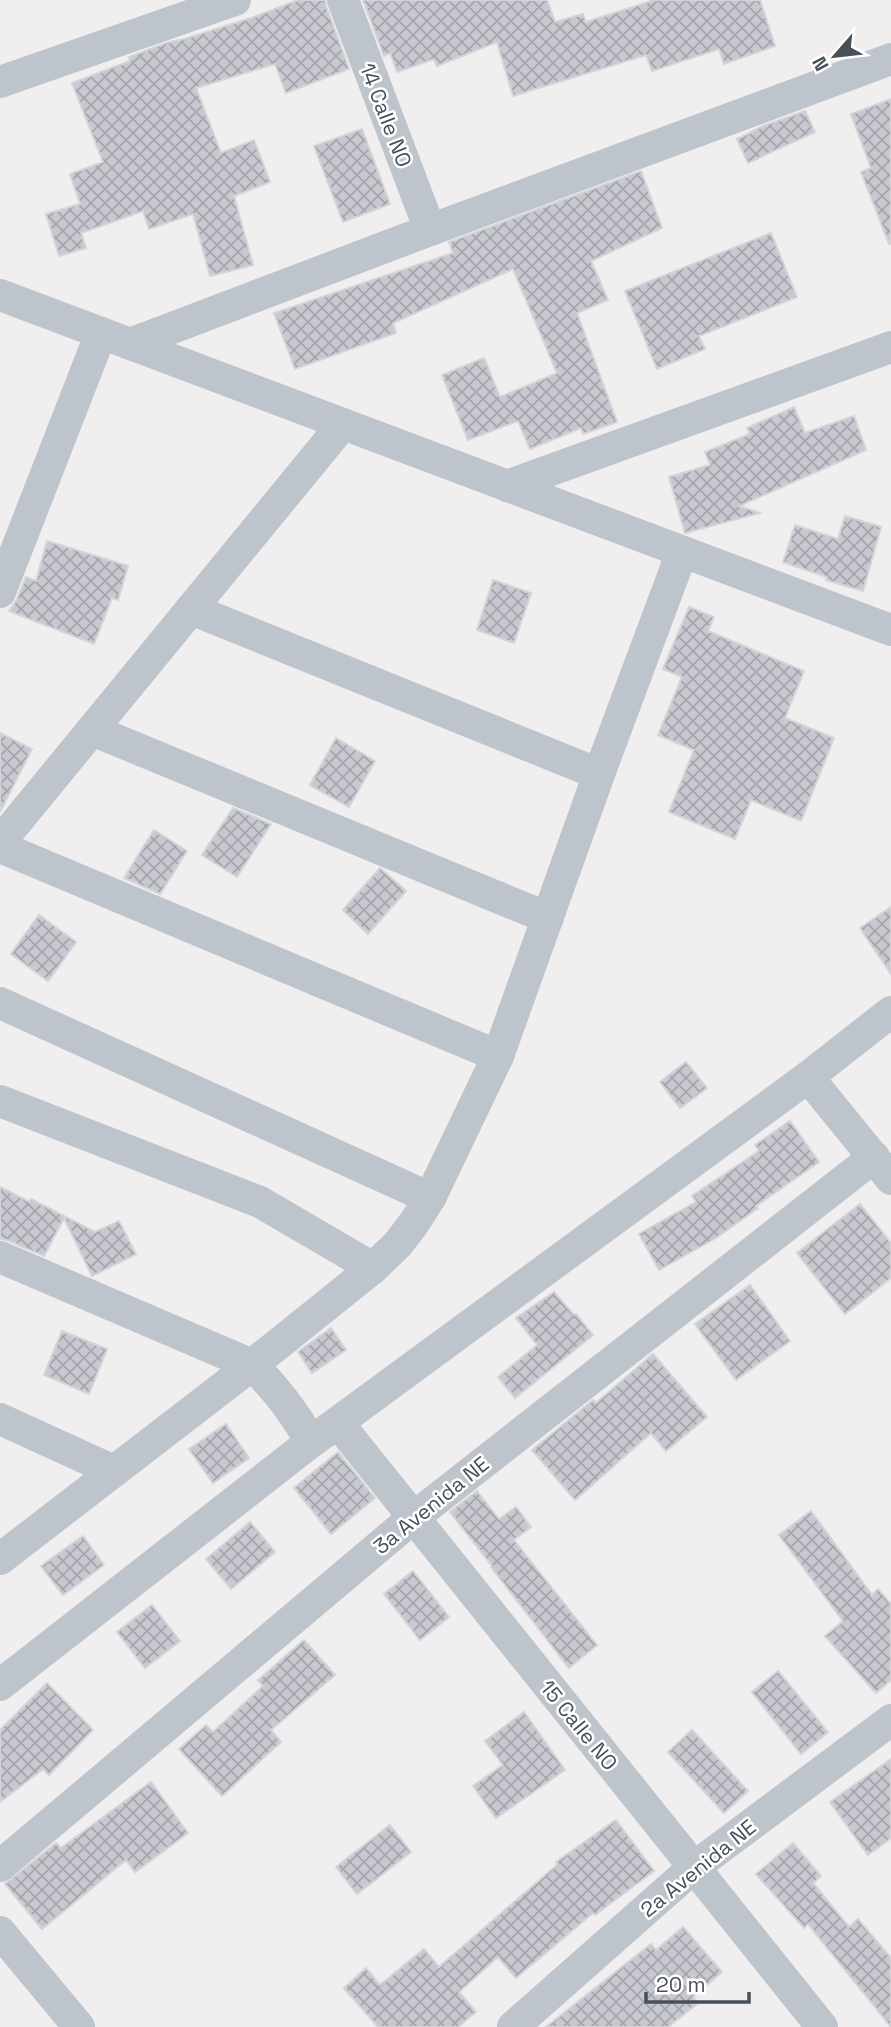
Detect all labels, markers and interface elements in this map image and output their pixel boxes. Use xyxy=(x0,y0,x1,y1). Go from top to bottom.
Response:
north arrow xyxy=(800,21,870,91)
text: N xyxy=(806,52,834,75)
street label: 14 Calle NO xyxy=(354,59,418,171)
street label: 3a Avenida NE xyxy=(368,1450,494,1560)
street label: 15 Calle NO xyxy=(534,1674,624,1776)
street label: 2a Avenida NE xyxy=(635,1813,761,1923)
scale bar xyxy=(646,1960,749,2004)
text: 20 m xyxy=(656,1971,706,1998)

